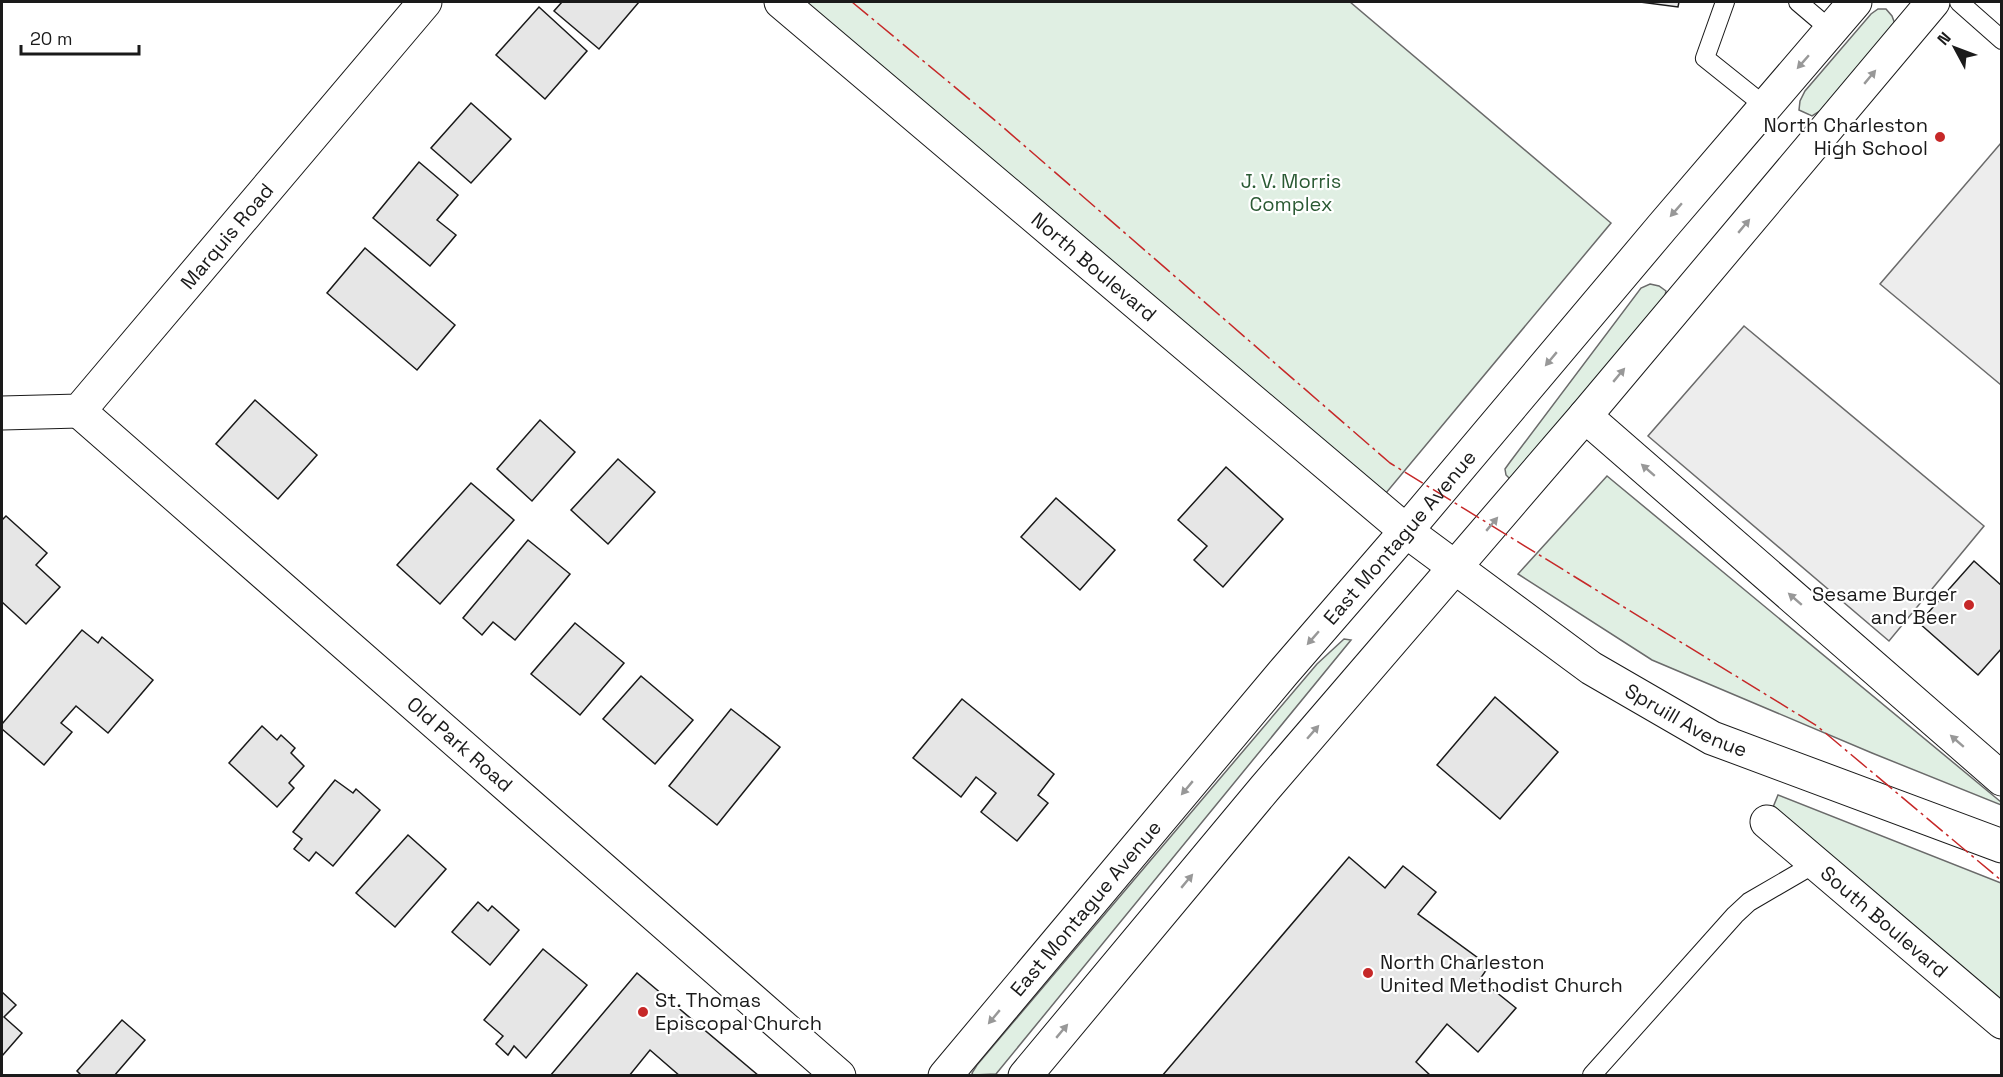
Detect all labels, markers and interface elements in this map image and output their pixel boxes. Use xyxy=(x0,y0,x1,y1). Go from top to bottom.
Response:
scale bar xyxy=(21,18,140,56)
north arrow xyxy=(1925,18,1985,78)
text: 20 m xyxy=(30,27,73,50)
text: N xyxy=(1933,28,1956,49)
one-way arrow xyxy=(1797,54,1810,69)
one-way arrow xyxy=(1863,70,1876,85)
place label: North Charleston High School xyxy=(1764,112,1928,161)
marker: North Charleston High School xyxy=(1933,130,1947,144)
park label: J. V. Morris Complex xyxy=(1241,168,1341,217)
street label: Marquis Road xyxy=(175,178,279,295)
one-way arrow xyxy=(1670,202,1683,218)
street label: North Boulevard xyxy=(1026,207,1162,327)
one-way arrow xyxy=(1737,219,1750,234)
one-way arrow xyxy=(1544,351,1557,367)
one-way arrow xyxy=(1612,367,1625,383)
street label: East Montague Avenue xyxy=(1318,445,1482,630)
one-way arrow xyxy=(1641,464,1656,477)
one-way arrow xyxy=(1485,517,1498,532)
place label: Sesame Burger and Beer xyxy=(1812,581,1957,630)
one-way arrow xyxy=(1787,592,1803,605)
marker: Sesame Burger and Beer xyxy=(1962,598,1976,612)
one-way arrow xyxy=(1306,631,1320,646)
street label: Spruill Avenue xyxy=(1620,677,1751,763)
street label: Old Park Road xyxy=(401,691,518,798)
one-way arrow xyxy=(1306,725,1319,740)
one-way arrow xyxy=(1949,734,1965,747)
one-way arrow xyxy=(1181,780,1194,796)
street label: East Montague Avenue xyxy=(1004,815,1167,1002)
street label: South Boulevard xyxy=(1815,860,1954,983)
one-way arrow xyxy=(1180,874,1193,889)
place label: North Charleston United Methodist Church xyxy=(1380,949,1623,998)
marker: North Charleston United Methodist Church xyxy=(1361,966,1375,980)
place label: St. Thomas Episcopal Church xyxy=(655,987,822,1036)
marker: St. Thomas Episcopal Church xyxy=(636,1005,650,1019)
one-way arrow xyxy=(988,1009,1001,1024)
one-way arrow xyxy=(1055,1023,1068,1038)

